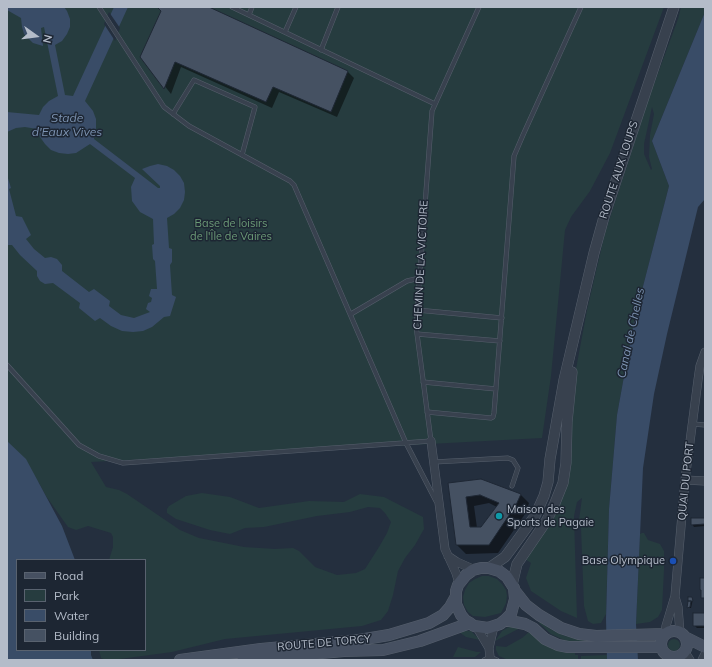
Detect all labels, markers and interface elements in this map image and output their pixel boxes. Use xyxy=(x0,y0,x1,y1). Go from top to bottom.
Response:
north arrow xyxy=(16,16,56,56)
text: N xyxy=(40,33,55,45)
water label: Stade d'Eaux Vives xyxy=(32,111,102,139)
street label: ROUTE AUX LOUPS xyxy=(597,119,641,221)
street label: CHEMIN DE LA VICTOIRE xyxy=(411,200,431,330)
park label: Base de loisirs de l'Île de Vaires xyxy=(190,217,272,243)
water label: Canal de Chelles xyxy=(614,286,648,380)
street label: QUAI DU PORT xyxy=(675,441,697,521)
place label: Maison des Sports de Pagaie xyxy=(507,503,594,529)
marker: Maison des Sports de Pagaie xyxy=(494,511,504,521)
place label: Base Olympique xyxy=(582,554,665,568)
marker: Base Olympique xyxy=(668,556,678,566)
legend xyxy=(16,559,146,651)
text: Road xyxy=(54,568,83,583)
text: Park xyxy=(54,588,79,603)
text: Water xyxy=(54,608,89,623)
text: Building xyxy=(54,628,99,643)
street label: ROUTE DE TORCY xyxy=(277,632,371,654)

